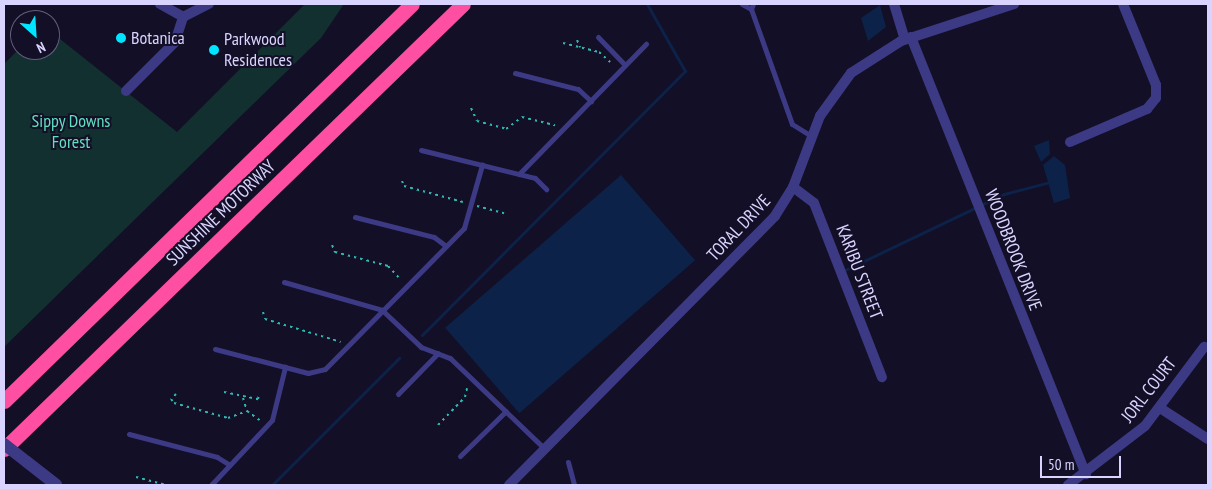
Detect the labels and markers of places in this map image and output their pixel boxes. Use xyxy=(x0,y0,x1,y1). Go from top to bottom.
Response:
place label: Botanica xyxy=(131,27,185,49)
place label: Parkwood Residences xyxy=(224,29,292,72)
marker: Botanica xyxy=(115,32,127,44)
marker: Parkwood Residences xyxy=(208,44,220,56)

